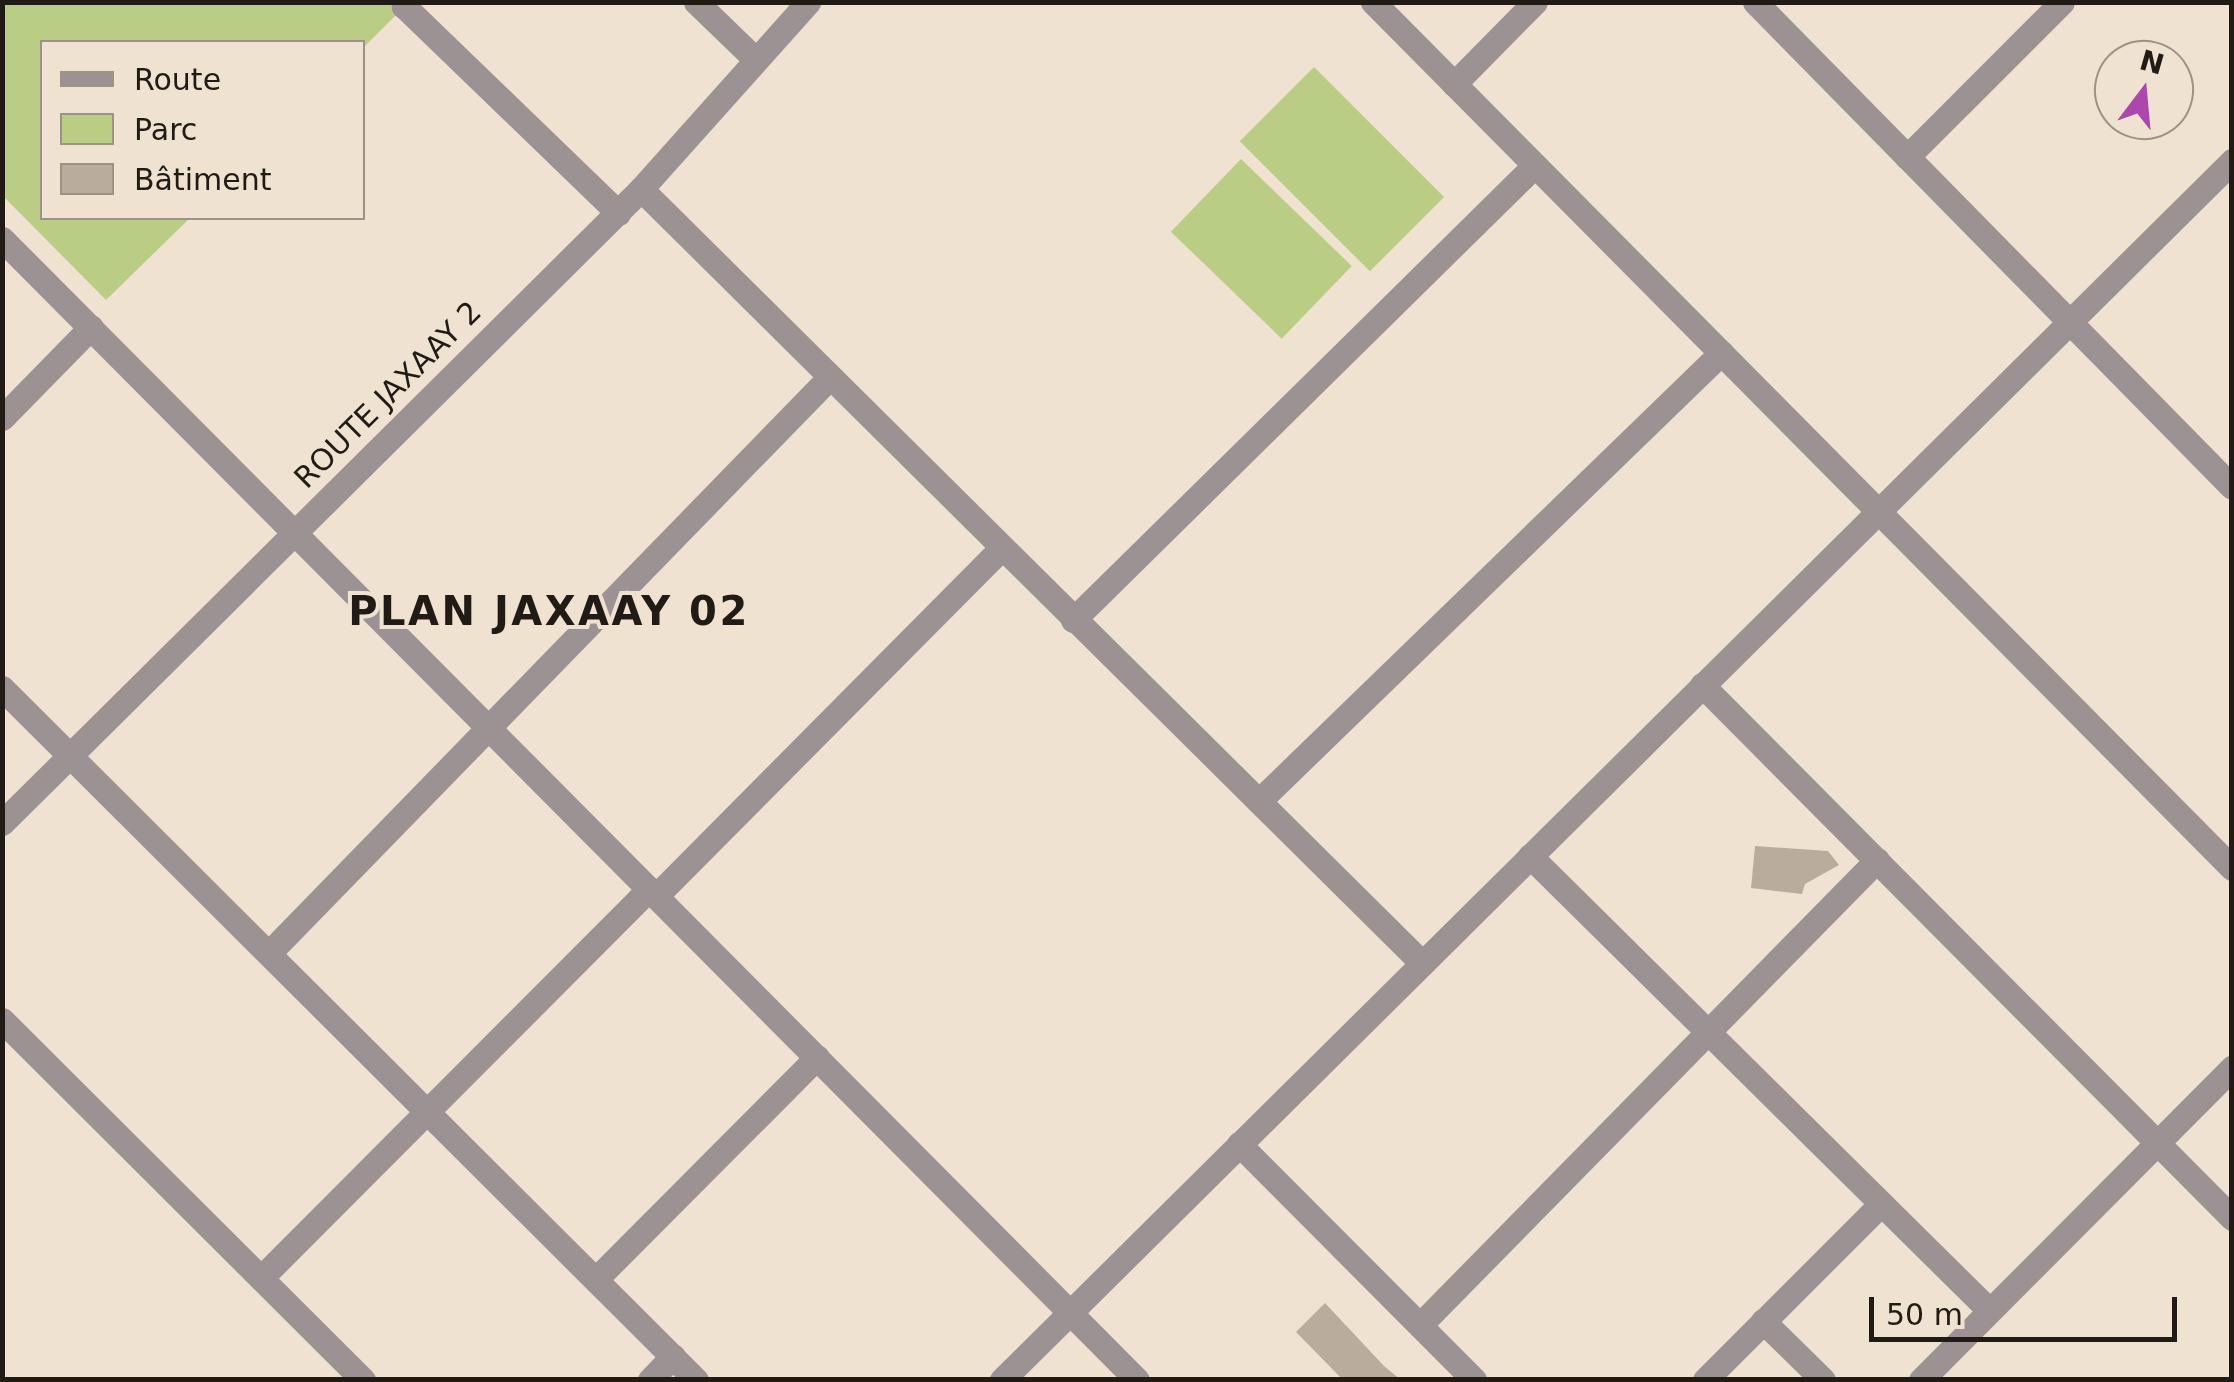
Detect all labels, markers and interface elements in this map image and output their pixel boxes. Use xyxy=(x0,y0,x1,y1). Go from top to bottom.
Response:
legend xyxy=(40,40,365,220)
north arrow xyxy=(2094,40,2194,140)
text: N xyxy=(2136,44,2168,82)
text: Route xyxy=(134,62,221,97)
text: Parc xyxy=(134,112,197,147)
text: Bâtiment xyxy=(134,162,272,197)
street label: ROUTE JAXAAY 2 xyxy=(287,294,489,496)
district label: PLAN JAXAAY 02 xyxy=(348,587,750,635)
scale bar xyxy=(1874,1277,2182,1339)
text: 50 m xyxy=(1886,1297,1963,1332)

